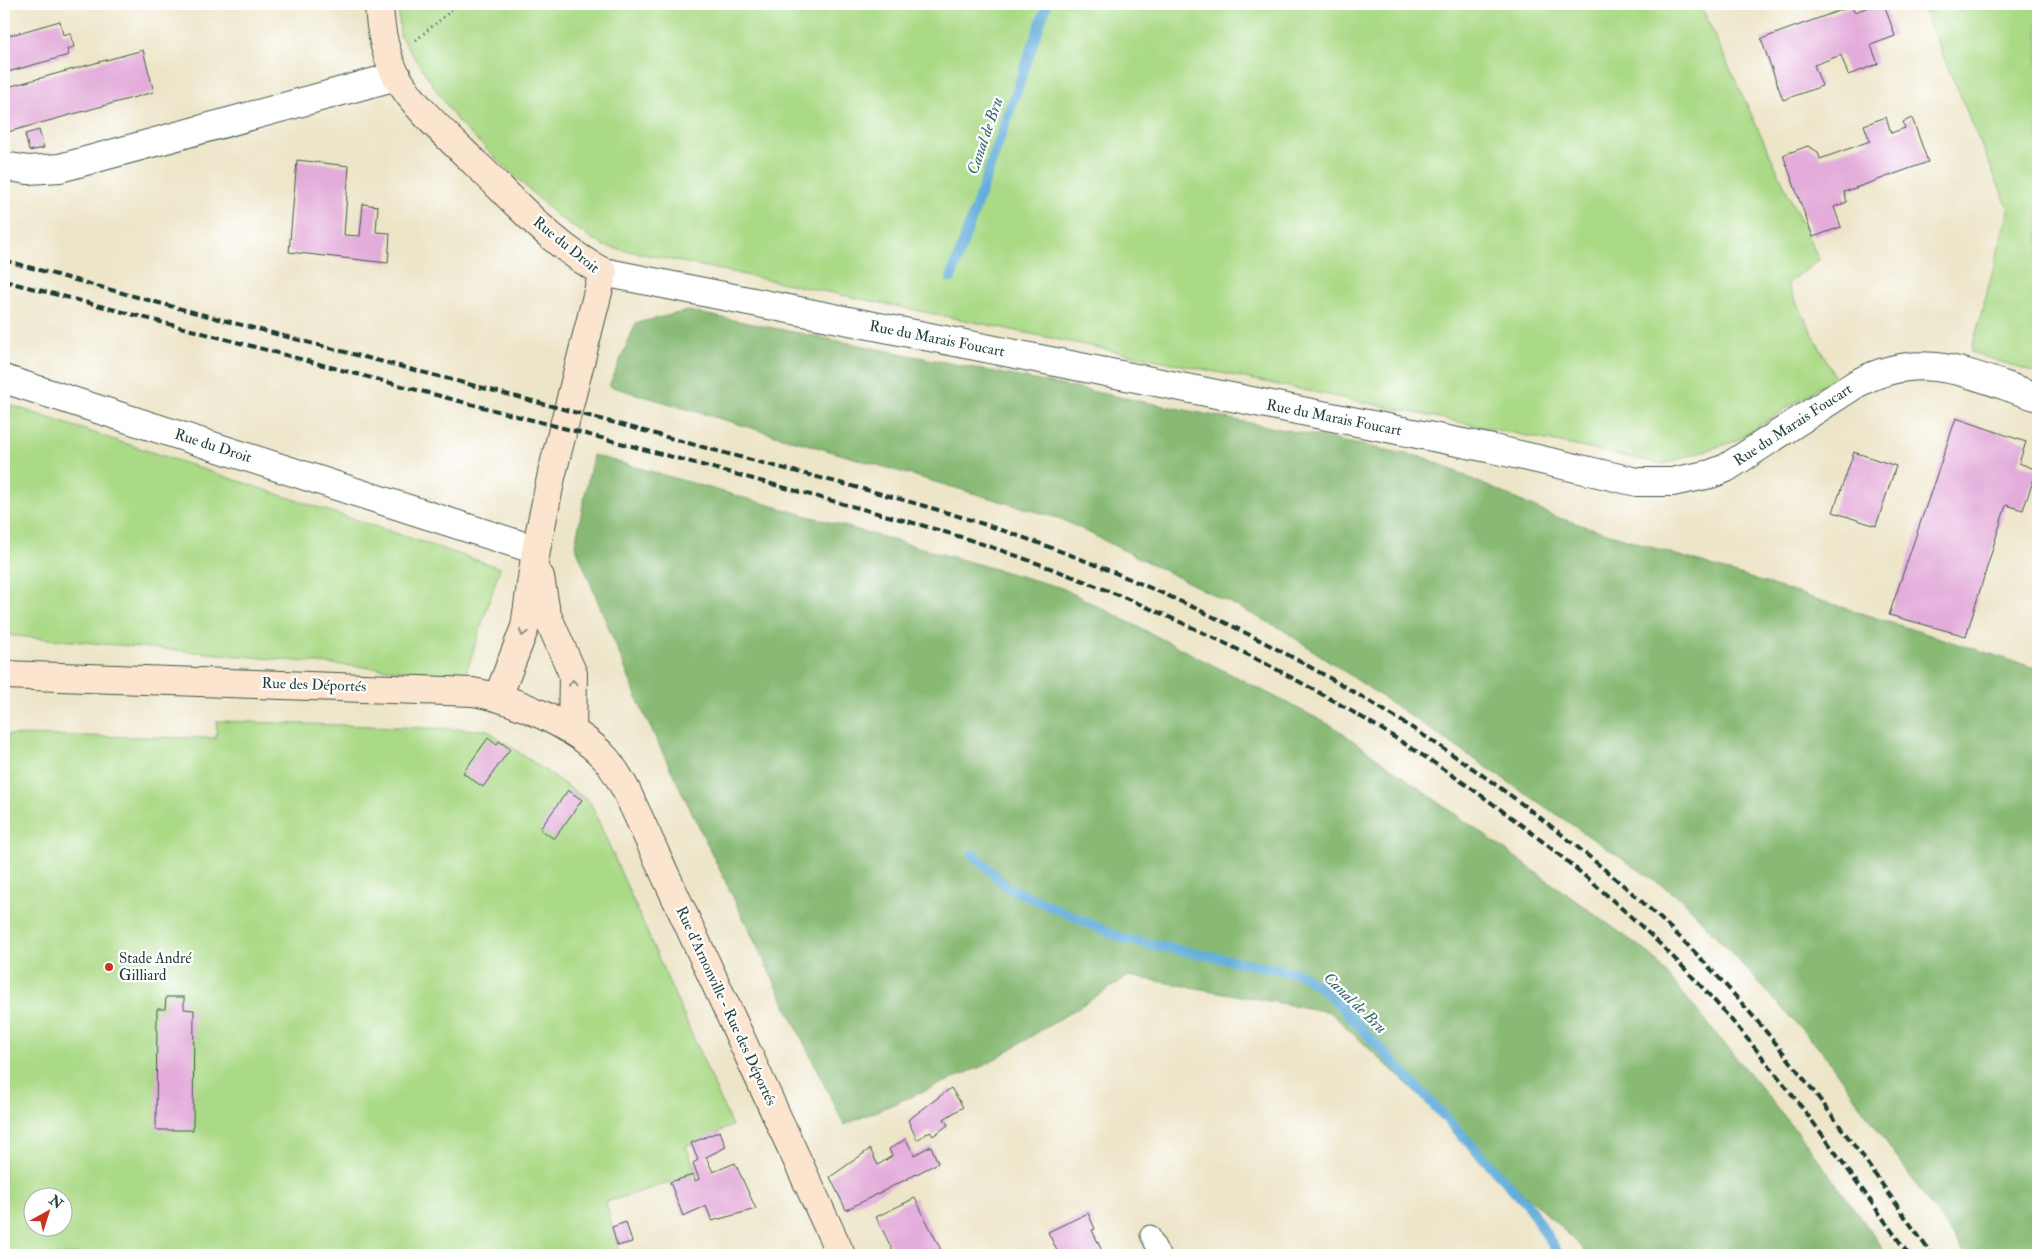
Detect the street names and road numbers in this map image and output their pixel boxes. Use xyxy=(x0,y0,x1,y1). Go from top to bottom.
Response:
street label: Rue du Droit xyxy=(529,213,603,278)
street label: Rue du Marais Foucart xyxy=(868,317,1006,361)
street label: Rue du Marais Foucart xyxy=(1730,380,1856,470)
street label: Rue du Marais Foucart xyxy=(1265,396,1403,440)
street label: Rue du Droit xyxy=(172,425,254,467)
street label: Rue des Déportés xyxy=(261,674,367,697)
street label: Rue d'Arnonville - Rue des Déportés xyxy=(670,903,781,1109)

